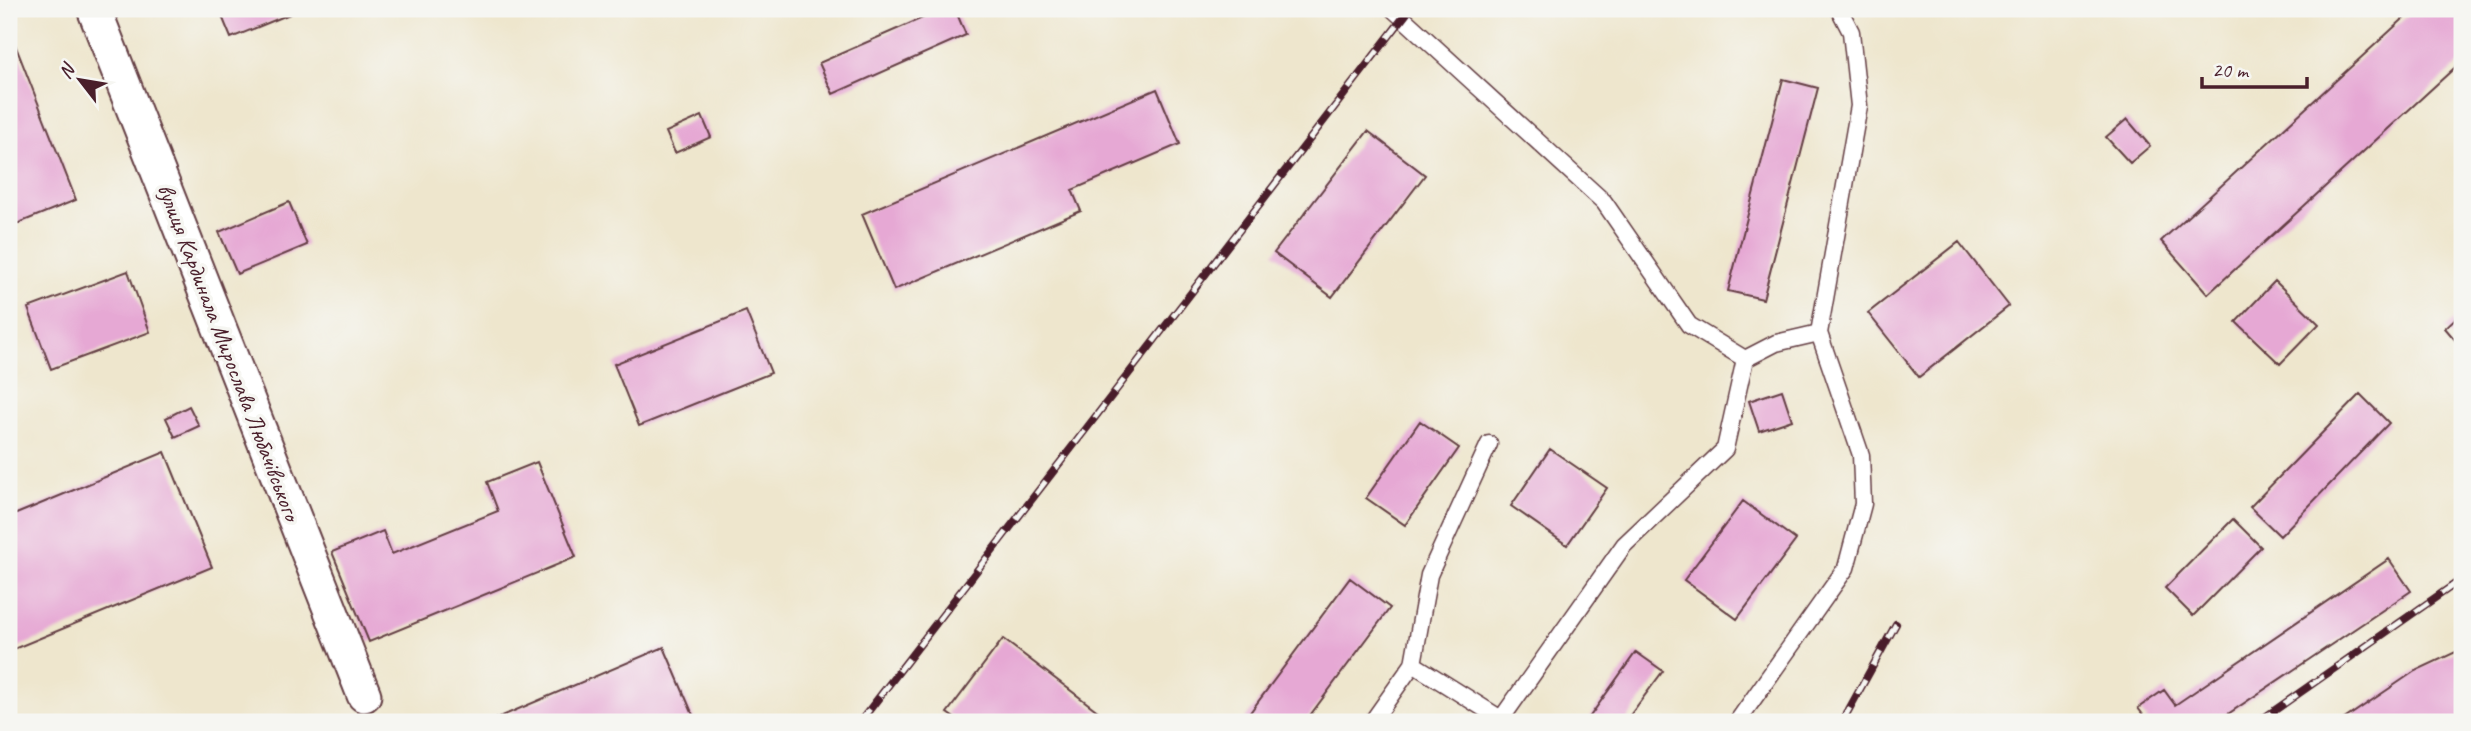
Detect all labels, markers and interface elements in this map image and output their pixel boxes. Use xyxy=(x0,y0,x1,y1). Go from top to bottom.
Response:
north arrow xyxy=(46,46,116,116)
scale bar xyxy=(2202,46,2306,90)
text: 20 m xyxy=(2212,57,2250,83)
text: N xyxy=(53,58,81,83)
street label: вулиця Кардинала Мирослава Любачівського xyxy=(151,179,308,527)

